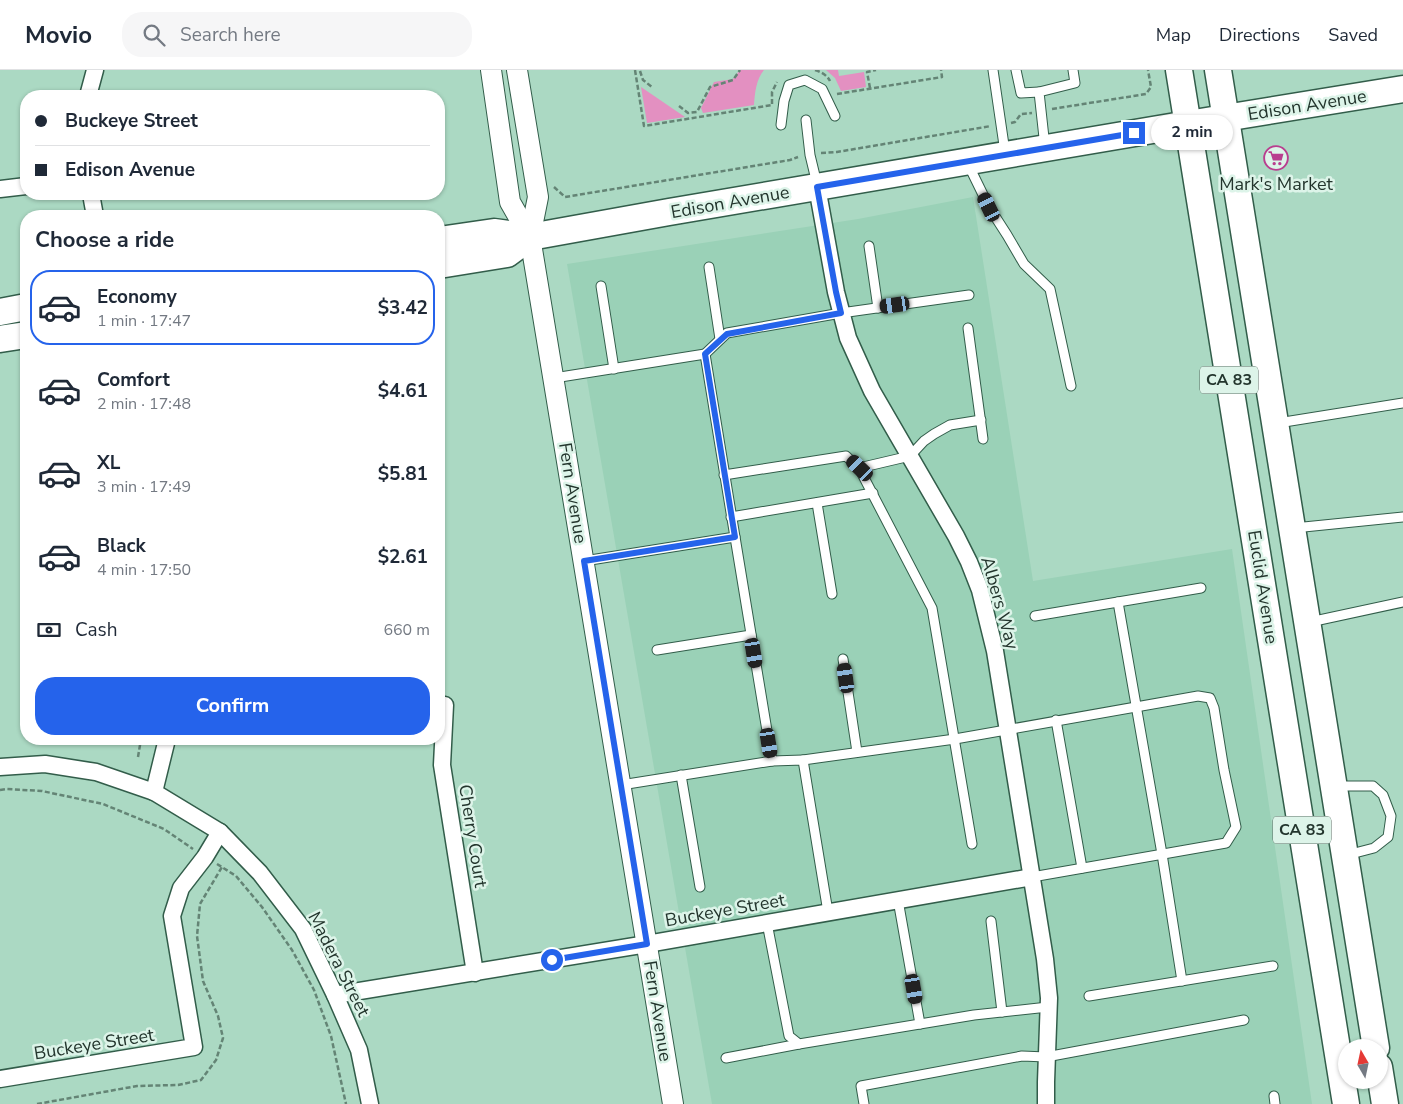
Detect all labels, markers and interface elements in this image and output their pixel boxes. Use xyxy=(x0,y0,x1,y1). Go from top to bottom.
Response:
search box xyxy=(122,12,472,57)
text: Movio xyxy=(25,19,92,51)
icon: search xyxy=(140,21,168,49)
text: Search here xyxy=(180,22,281,48)
text: Map xyxy=(1156,23,1191,47)
text: Directions xyxy=(1219,23,1300,47)
text: Saved xyxy=(1328,23,1378,47)
street label: Edison Avenue xyxy=(1246,84,1368,126)
text: Buckeye Street xyxy=(65,108,198,134)
callout: 2 min xyxy=(1152,116,1234,150)
text: 2 min xyxy=(1171,121,1213,143)
route end xyxy=(1123,122,1145,144)
supermarket icon: Mark's Market xyxy=(1263,145,1289,171)
text: Edison Avenue xyxy=(65,157,195,183)
place label: Mark's Market xyxy=(1219,172,1334,196)
street label: Edison Avenue xyxy=(669,180,791,224)
car xyxy=(975,190,1002,224)
text: Choose a ride xyxy=(35,225,174,255)
text: Economy xyxy=(97,284,177,310)
icon: car xyxy=(37,285,82,330)
text: $3.42 xyxy=(378,295,428,321)
car xyxy=(879,295,910,315)
text: 1 min · 17:47 xyxy=(97,310,191,332)
road number: CA 83 xyxy=(1200,366,1258,394)
text: Comfort xyxy=(97,367,170,393)
icon: car xyxy=(37,368,82,413)
text: $4.61 xyxy=(378,378,428,404)
text: 2 min · 17:48 xyxy=(97,393,191,415)
street label: Fern Avenue xyxy=(553,441,593,545)
text: XL xyxy=(97,450,120,476)
icon: car xyxy=(37,451,82,496)
car xyxy=(843,452,876,484)
text: $5.81 xyxy=(378,461,428,487)
text: 3 min · 17:49 xyxy=(97,476,191,498)
street label: Euclid Avenue xyxy=(1242,528,1284,646)
text: Black xyxy=(97,533,146,559)
icon: car xyxy=(37,534,82,579)
text: $2.61 xyxy=(378,544,428,570)
street label: Albers Way xyxy=(975,554,1025,653)
text: 4 min · 17:50 xyxy=(97,559,191,581)
icon: cash xyxy=(35,616,63,644)
text: Cash xyxy=(75,617,117,643)
text: 660 m xyxy=(383,619,430,641)
car xyxy=(744,637,763,669)
car xyxy=(836,662,855,694)
button: Confirm xyxy=(35,677,430,735)
car xyxy=(759,727,778,759)
street label: Cherry Court xyxy=(453,783,493,890)
road number: CA 83 xyxy=(1273,816,1331,844)
street label: Buckeye Street xyxy=(663,888,787,932)
street label: Madera Street xyxy=(302,907,376,1021)
route start xyxy=(541,949,563,971)
street label: Fern Avenue xyxy=(638,959,678,1063)
car xyxy=(904,973,923,1005)
street label: Buckeye Street xyxy=(32,1023,156,1065)
north arrow xyxy=(1338,1039,1388,1089)
map controls xyxy=(1338,1039,1388,1089)

